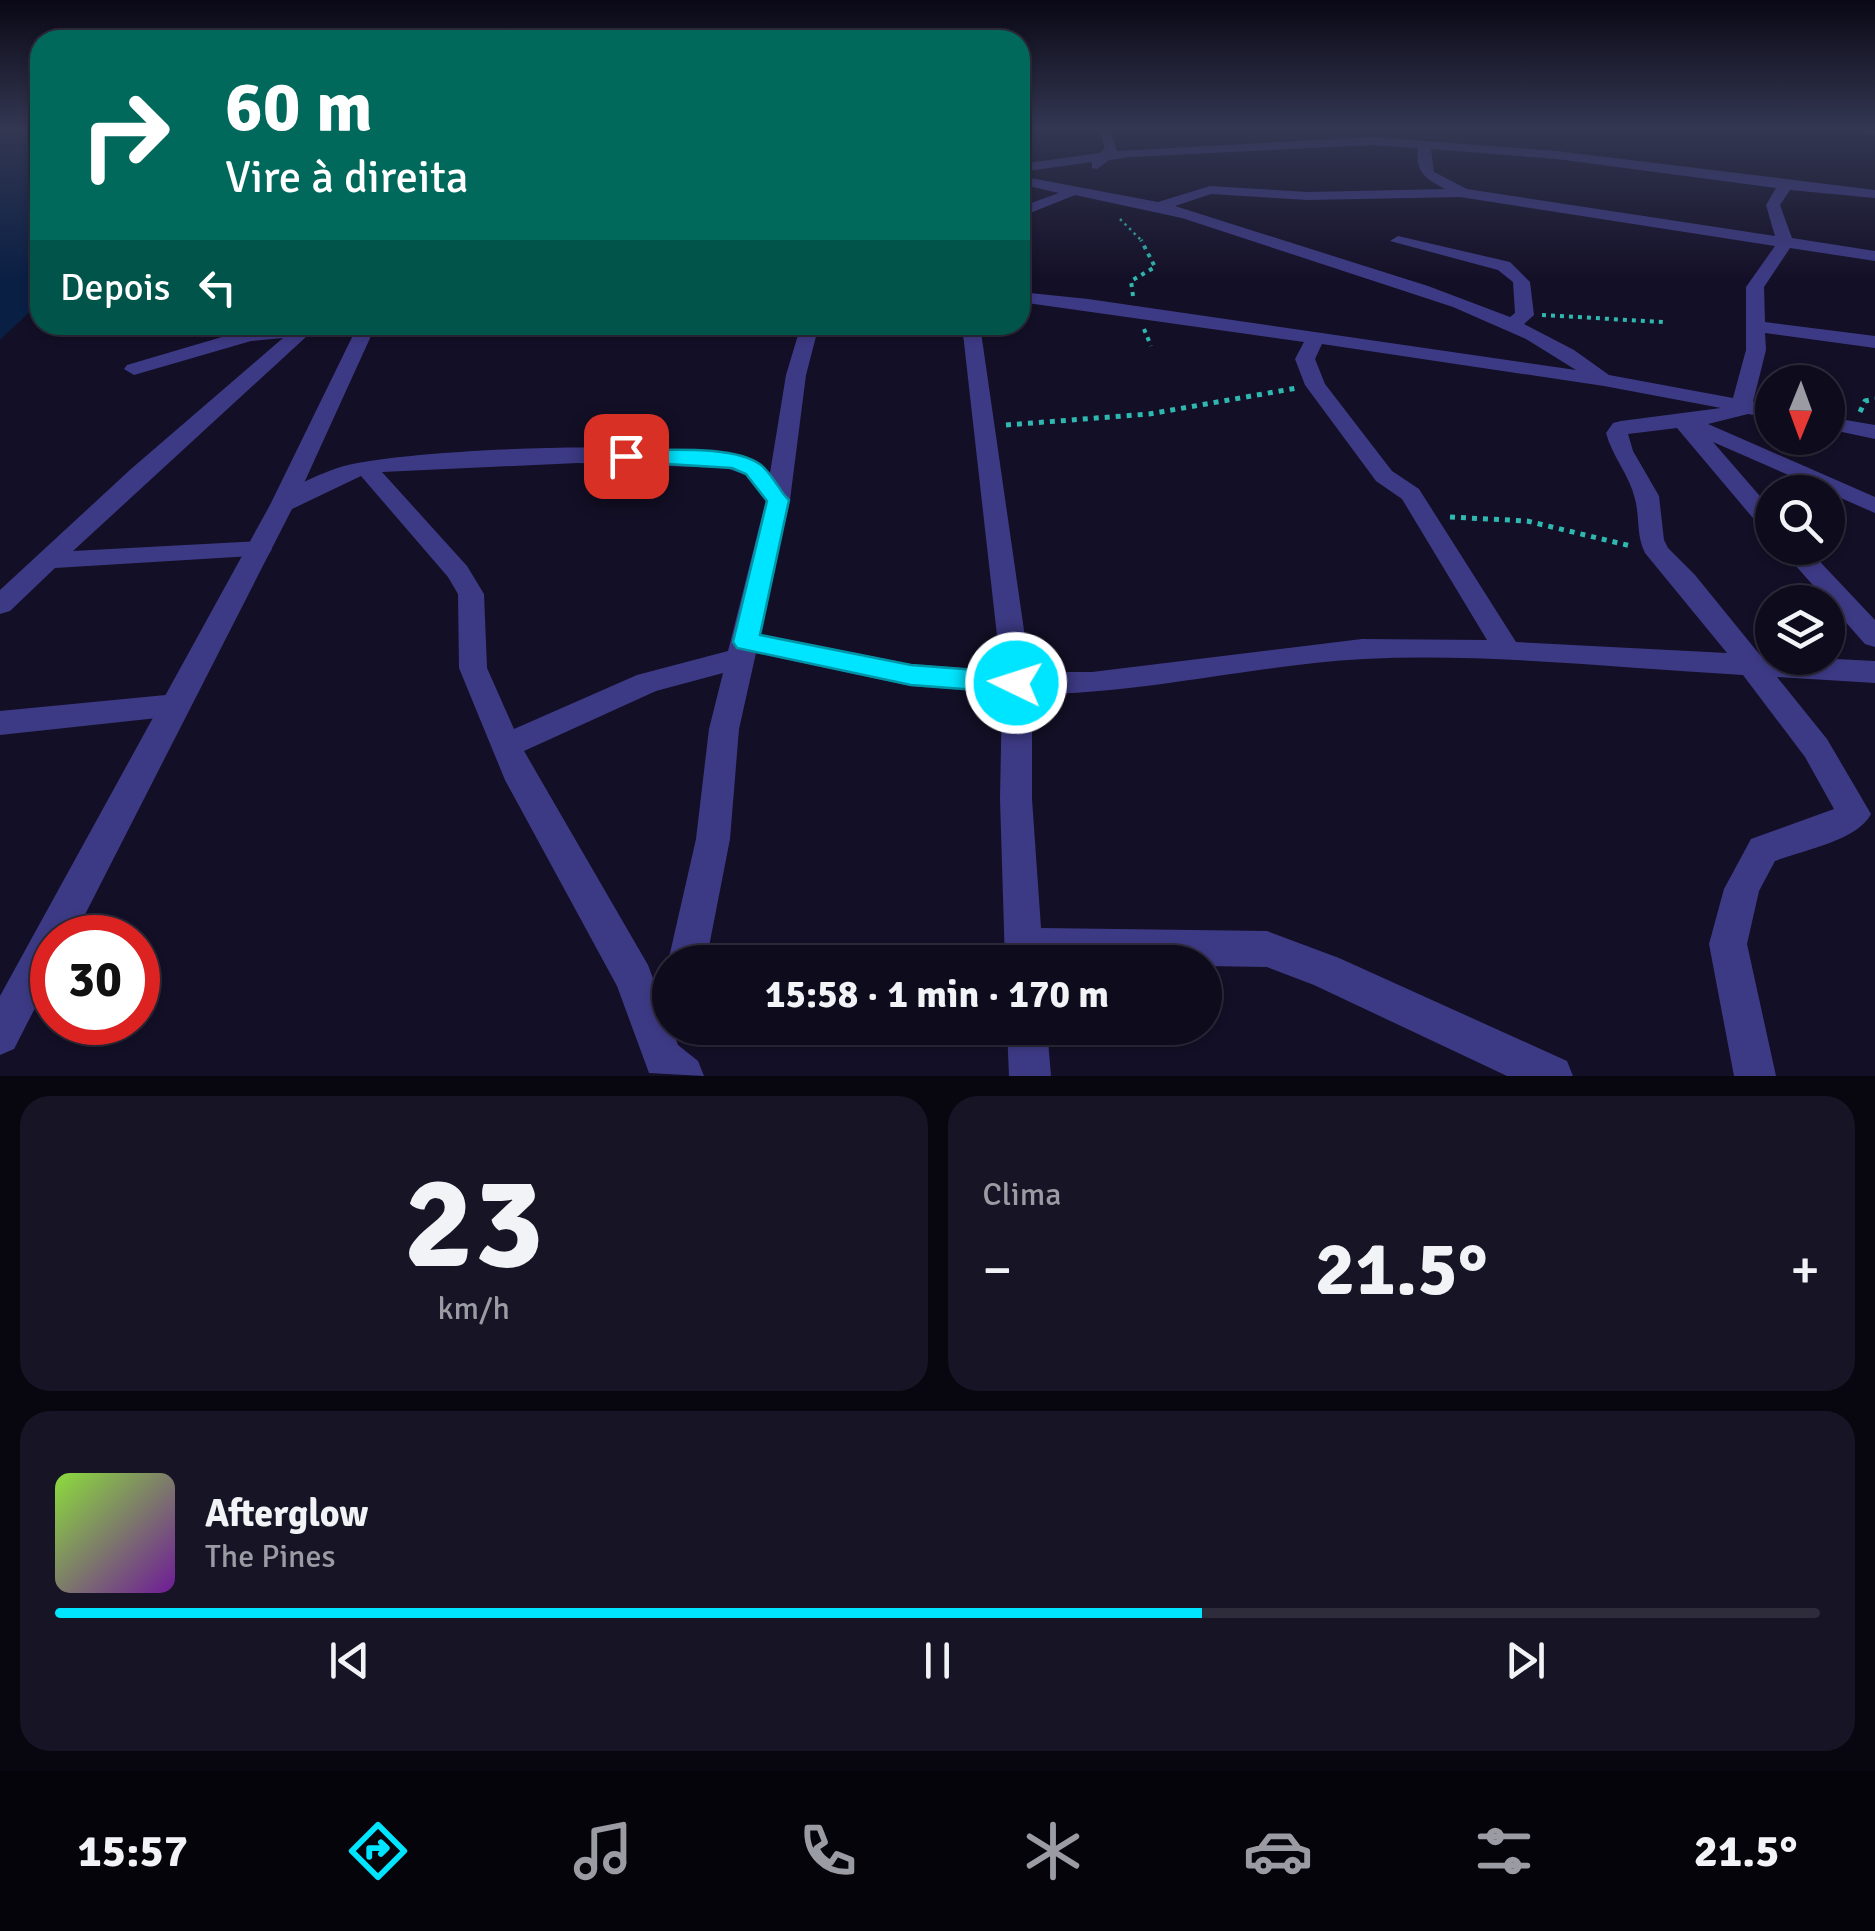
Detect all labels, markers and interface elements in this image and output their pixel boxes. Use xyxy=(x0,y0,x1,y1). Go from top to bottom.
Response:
text: 60 m xyxy=(225,64,373,150)
icon: right xyxy=(60,70,190,200)
text: Vire à direita xyxy=(225,150,469,205)
icon: left xyxy=(190,260,245,315)
text: Depois xyxy=(60,264,170,311)
north arrow xyxy=(1755,365,1845,455)
map controls xyxy=(1755,365,1845,675)
pin xyxy=(584,414,669,499)
icon: arrive xyxy=(599,429,654,484)
button: search xyxy=(1755,475,1845,565)
button: layers xyxy=(1755,585,1845,675)
position arrow xyxy=(964,631,1068,735)
speed limit sign: 30 xyxy=(30,915,160,1045)
text: 15:58 · 1 min · 170 m xyxy=(765,971,1109,1018)
text: 23 xyxy=(404,1144,544,1304)
text: Clima xyxy=(983,1175,1061,1214)
text: 21.5° xyxy=(1315,1223,1488,1316)
text: − xyxy=(983,1236,1012,1304)
text: + xyxy=(1790,1236,1820,1304)
text: km/h xyxy=(438,1289,510,1328)
text: Afterglow xyxy=(205,1490,368,1537)
text: The Pines xyxy=(205,1537,336,1576)
icon: previous xyxy=(322,1633,377,1688)
icon: pause xyxy=(910,1633,965,1688)
icon: next xyxy=(1498,1633,1553,1688)
icon: directions xyxy=(343,1816,413,1886)
icon: music xyxy=(568,1816,638,1886)
icon: phone xyxy=(793,1816,863,1886)
icon: climate xyxy=(1018,1816,1088,1886)
icon: car xyxy=(1243,1816,1313,1886)
icon: filters xyxy=(1469,1816,1539,1886)
text: 15:57 xyxy=(78,1824,188,1879)
text: 21.5° xyxy=(1694,1824,1797,1879)

